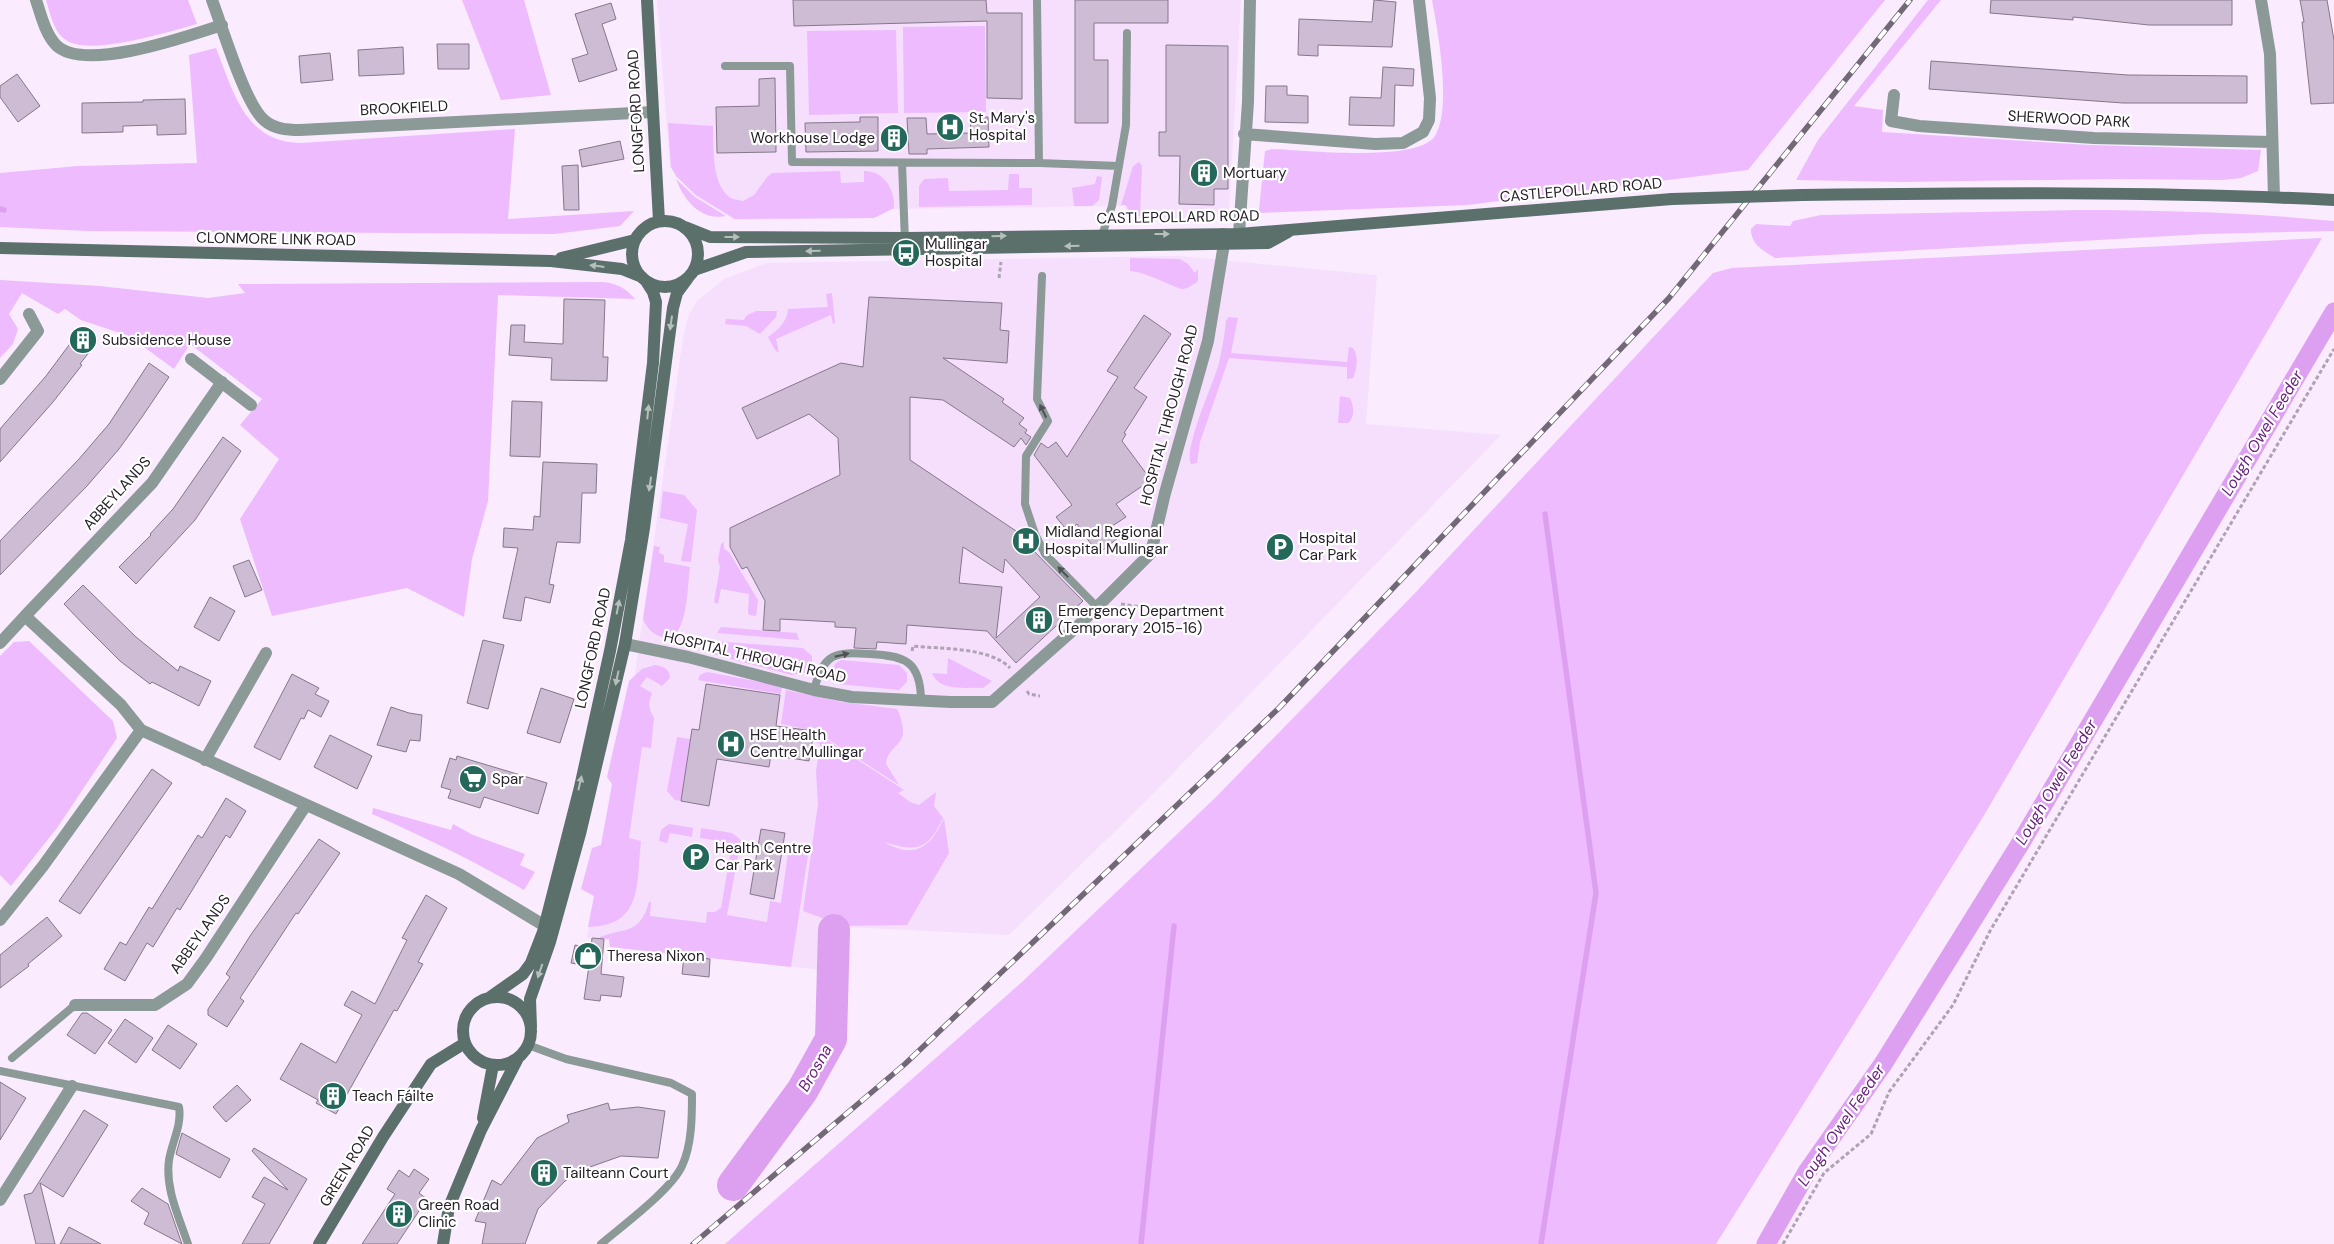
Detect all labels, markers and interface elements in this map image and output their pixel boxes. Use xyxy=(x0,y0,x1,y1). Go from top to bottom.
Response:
street label: LONGFORD ROAD xyxy=(623,49,649,173)
street label: BROOKFIELD xyxy=(359,96,449,120)
street label: SHERWOOD PARK xyxy=(2007,106,2131,132)
place label: St. Mary's Hospital xyxy=(969,108,1035,145)
hospital icon: St. Mary's Hospital xyxy=(935,112,965,142)
building icon: Workhouse Lodge xyxy=(879,123,909,153)
place label: Workhouse Lodge xyxy=(751,128,875,148)
building icon: Mortuary xyxy=(1189,158,1219,188)
place label: Mortuary xyxy=(1223,163,1287,183)
street label: CASTLEPOLLARD ROAD xyxy=(1499,173,1663,207)
street label: CASTLEPOLLARD ROAD xyxy=(1096,206,1260,228)
street label: CLONMORE LINK ROAD xyxy=(196,228,356,250)
one-way arrow xyxy=(1154,230,1170,238)
one-way arrow xyxy=(991,232,1007,240)
one-way arrow xyxy=(724,233,740,241)
place label: Mullingar Hospital xyxy=(925,234,988,271)
bus stop icon: Mullingar Hospital xyxy=(891,238,921,268)
one-way arrow xyxy=(1064,242,1080,250)
one-way arrow xyxy=(805,247,821,255)
one-way arrow xyxy=(589,261,605,269)
one-way arrow xyxy=(667,315,675,331)
street label: HOSPITAL THROUGH ROAD xyxy=(1135,322,1203,508)
building icon: Subsidence House xyxy=(68,325,98,355)
place label: Subsidence House xyxy=(102,330,231,350)
water label: Lough Owel Feeder xyxy=(2216,366,2308,500)
one-way arrow xyxy=(644,404,652,420)
one-way arrow xyxy=(1039,404,1047,418)
street label: ABBEYLANDS xyxy=(79,452,156,534)
one-way arrow xyxy=(646,476,654,492)
place label: Midland Regional Hospital Mullingar xyxy=(1045,522,1169,559)
hospital icon: Midland Regional Hospital Mullingar xyxy=(1011,526,1041,556)
place label: Hospital Car Park xyxy=(1299,528,1358,565)
parking icon: Hospital Car Park xyxy=(1265,532,1295,562)
one-way arrow xyxy=(1057,566,1069,578)
street label: LONGFORD ROAD xyxy=(570,586,616,710)
one-way arrow xyxy=(615,599,623,615)
place label: Emergency Department (Temporary 2015-16) xyxy=(1058,601,1224,638)
building icon: Emergency Department (Temporary 2015-16) xyxy=(1024,605,1054,635)
street label: HOSPITAL THROUGH ROAD xyxy=(662,626,848,688)
one-way arrow xyxy=(835,651,850,659)
one-way arrow xyxy=(613,671,621,686)
water label: Lough Owel Feeder xyxy=(2010,715,2102,849)
place label: HSE Health Centre Mullingar xyxy=(750,725,864,762)
hospital icon: HSE Health Centre Mullingar xyxy=(716,729,746,759)
supermarket icon: Spar xyxy=(458,764,488,794)
place label: Spar xyxy=(492,769,524,789)
one-way arrow xyxy=(576,776,584,791)
place label: Health Centre Car Park xyxy=(715,838,811,875)
parking icon: Health Centre Car Park xyxy=(681,842,711,872)
street label: ABBEYLANDS xyxy=(165,890,235,978)
shop icon: Theresa Nixon xyxy=(573,941,603,971)
place label: Theresa Nixon xyxy=(607,946,705,966)
one-way arrow xyxy=(535,963,543,978)
water label: Brosna xyxy=(793,1041,837,1095)
water label: Lough Owel Feeder xyxy=(1792,1059,1890,1190)
building icon: Teach Fáilte xyxy=(318,1081,348,1111)
place label: Teach Fáilte xyxy=(352,1086,434,1106)
street label: GREEN ROAD xyxy=(315,1122,379,1210)
building icon: Tailteann Court xyxy=(529,1158,559,1188)
place label: Tailteann Court xyxy=(563,1163,669,1183)
place label: Green Road Clinic xyxy=(418,1195,499,1232)
building icon: Green Road Clinic xyxy=(384,1199,414,1229)

